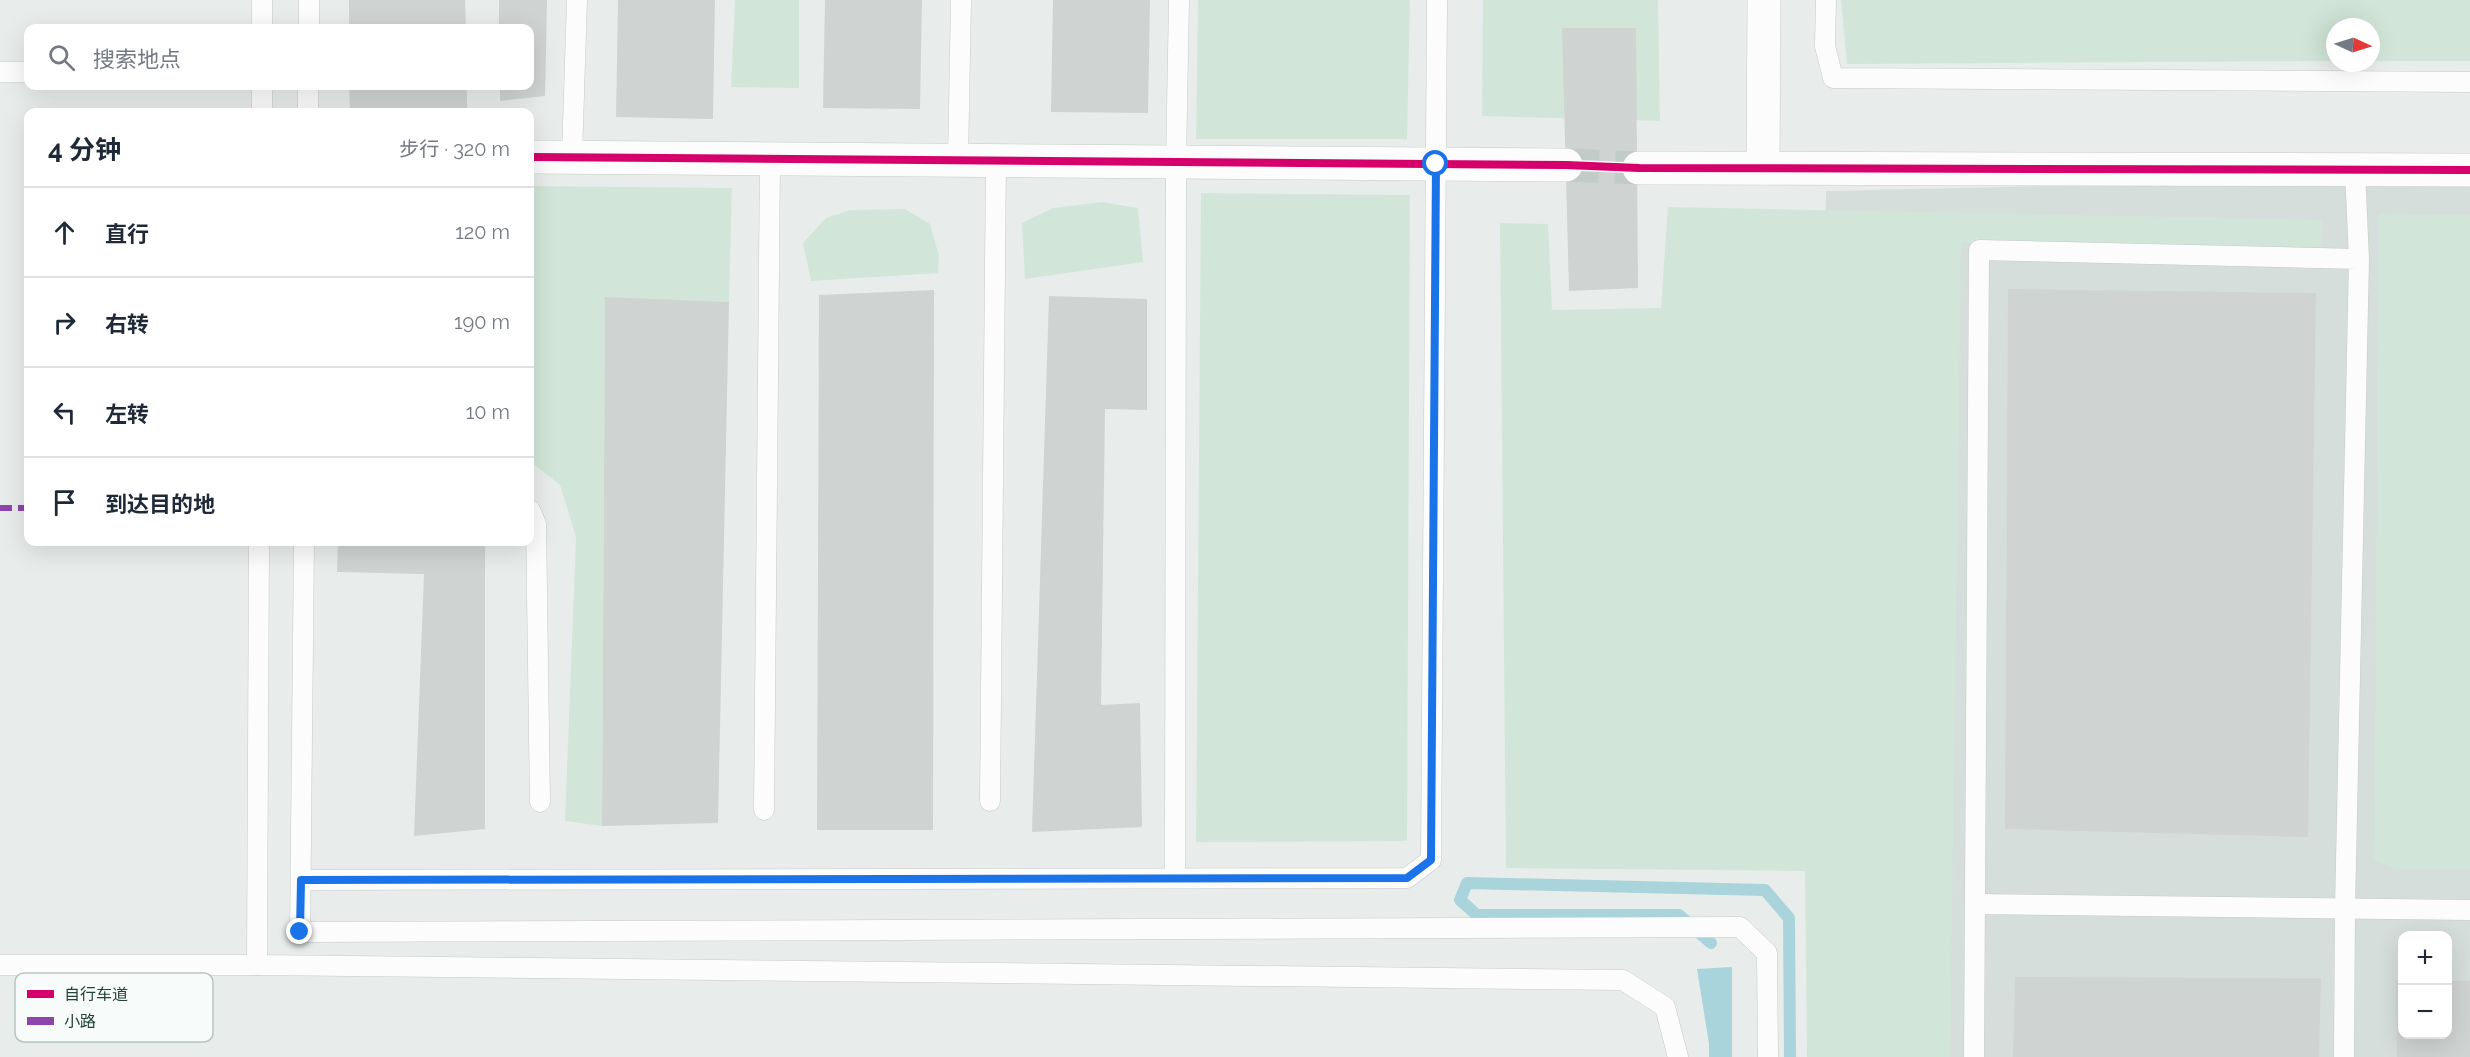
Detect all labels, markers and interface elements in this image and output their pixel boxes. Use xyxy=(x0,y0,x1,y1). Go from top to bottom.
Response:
north arrow xyxy=(2326,18,2380,72)
search box xyxy=(24,24,534,90)
icon: search xyxy=(45,41,78,74)
text: 搜索地点 xyxy=(93,46,181,72)
text: 4 分钟 xyxy=(48,135,121,165)
text: 步行 · 320 m xyxy=(399,137,510,161)
route start xyxy=(1422,150,1448,176)
icon: ahead xyxy=(48,216,81,249)
text: 120 m xyxy=(455,220,510,244)
text: 直行 xyxy=(105,221,149,247)
icon: right xyxy=(48,306,81,339)
text: 190 m xyxy=(454,310,510,334)
text: 右转 xyxy=(105,311,149,337)
icon: left xyxy=(48,396,81,429)
text: 10 m xyxy=(466,400,510,424)
text: 左转 xyxy=(105,401,149,427)
icon: arrive xyxy=(48,486,81,519)
text: 到达目的地 xyxy=(105,491,215,517)
route end xyxy=(286,918,312,944)
map controls xyxy=(2398,931,2452,1039)
button: + xyxy=(2398,931,2452,985)
legend xyxy=(15,973,213,1042)
text: 自行车道 xyxy=(64,985,128,1004)
button: − xyxy=(2398,985,2452,1039)
text: 小路 xyxy=(64,1012,96,1031)

